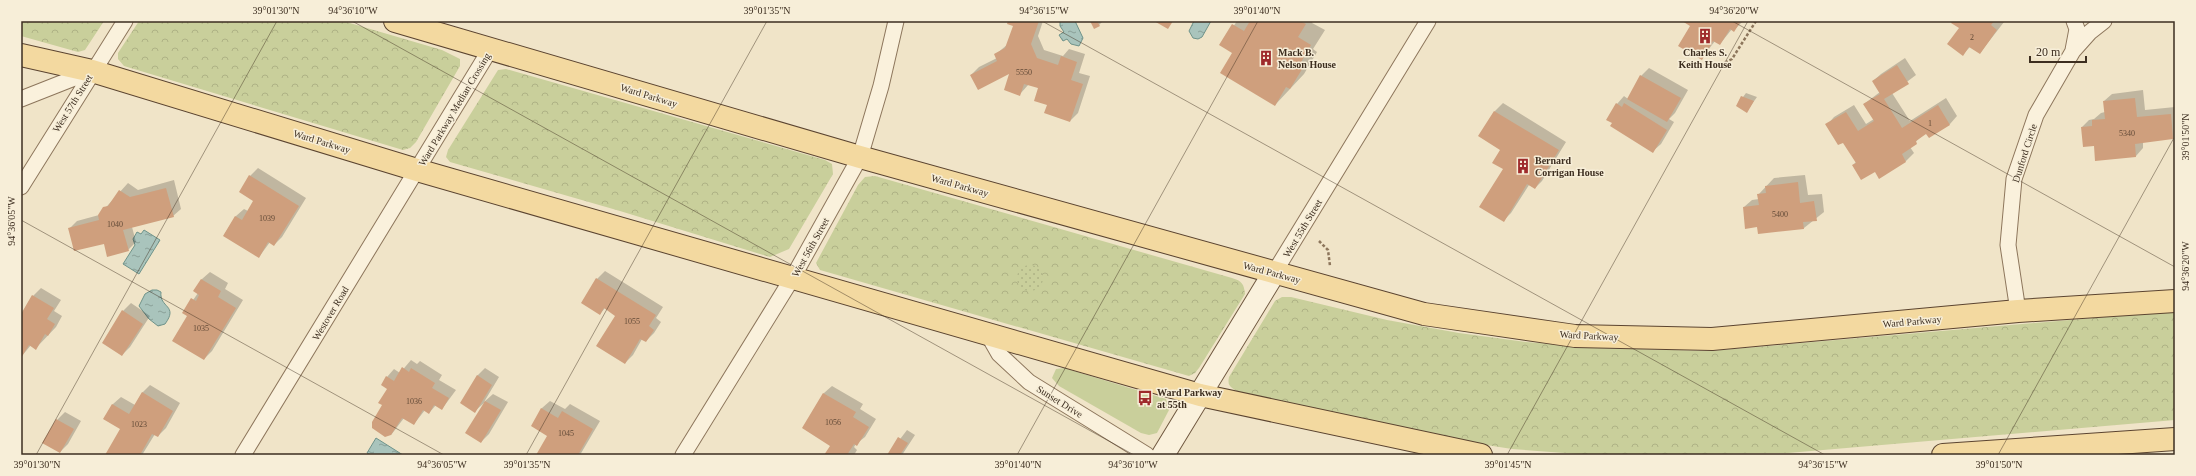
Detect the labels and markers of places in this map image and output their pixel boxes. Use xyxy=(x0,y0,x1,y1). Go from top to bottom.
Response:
building icon: Charles S. Keith House xyxy=(1696,27,1714,45)
place label: Mack B. Nelson House xyxy=(1278,47,1337,70)
place label: Charles S. Keith House xyxy=(1678,47,1732,70)
building icon: Mack B. Nelson House xyxy=(1257,49,1275,67)
place label: Bernard Corrigan House xyxy=(1535,155,1604,178)
building icon: Bernard Corrigan House xyxy=(1514,157,1532,175)
place label: Ward Parkway at 55th xyxy=(1157,387,1222,410)
bus stop icon: Ward Parkway at 55th xyxy=(1136,389,1154,407)

